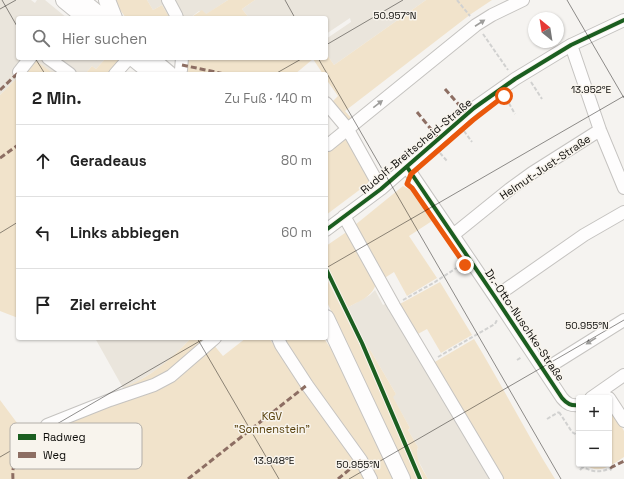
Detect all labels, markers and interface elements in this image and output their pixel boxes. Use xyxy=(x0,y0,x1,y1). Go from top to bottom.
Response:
text: 50.957°N xyxy=(374,9,416,22)
north arrow xyxy=(528,12,564,48)
search box xyxy=(16,16,328,60)
one-way arrow xyxy=(474,19,485,27)
icon: search xyxy=(30,27,52,49)
text: Hier suchen xyxy=(62,29,147,48)
text: 13.952°E xyxy=(571,83,611,96)
text: 2 Min. xyxy=(32,87,81,109)
route start xyxy=(495,87,513,105)
text: Zu Fuß · 140 m xyxy=(225,90,312,107)
street label: Rudolf-Breitscheid-Straße xyxy=(357,95,475,197)
one-way arrow xyxy=(373,100,384,109)
street label: Helmut-Just-Straße xyxy=(497,131,593,203)
icon: ahead xyxy=(32,150,54,172)
text: Geradeaus xyxy=(70,151,147,170)
text: 80 m xyxy=(281,152,312,169)
icon: left xyxy=(32,222,54,244)
text: Links abbiegen xyxy=(70,223,179,242)
text: 60 m xyxy=(281,224,312,241)
route end xyxy=(456,256,474,274)
street label: Dr.-Otto-Nuschke-Straße xyxy=(482,266,568,384)
icon: arrive xyxy=(32,294,54,316)
text: Ziel erreicht xyxy=(70,295,157,314)
text: 50.955°N xyxy=(565,319,609,332)
one-way arrow xyxy=(585,337,597,344)
map controls xyxy=(576,395,612,467)
button: + xyxy=(576,395,612,431)
park label: KGV "Sonnenstein" xyxy=(234,409,310,436)
legend xyxy=(10,423,142,469)
text: Radweg xyxy=(43,430,85,444)
button: − xyxy=(576,431,612,467)
text: Weg xyxy=(43,448,66,462)
text: 13.948°E xyxy=(254,454,295,467)
text: 50.955°N xyxy=(336,458,380,471)

